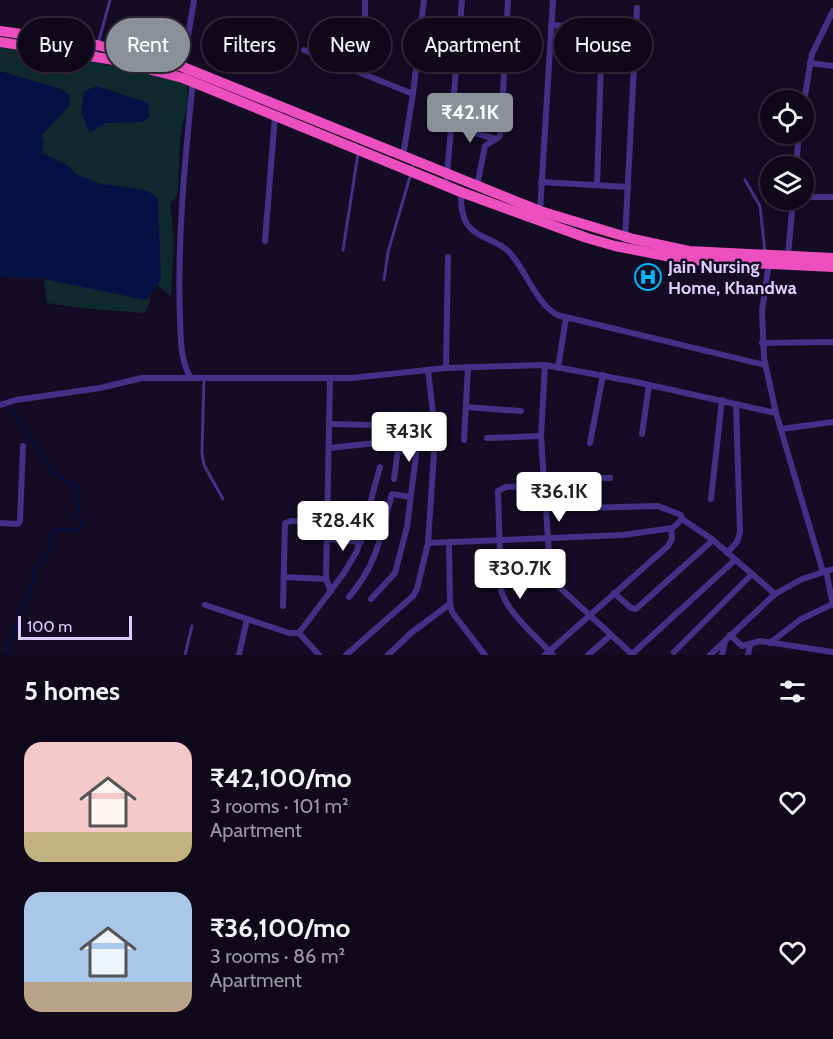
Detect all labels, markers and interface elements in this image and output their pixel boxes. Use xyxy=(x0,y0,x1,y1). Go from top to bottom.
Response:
chip: Buy xyxy=(18,18,94,72)
chip: Rent xyxy=(106,18,190,72)
chip: Filters xyxy=(202,18,297,72)
chip: New xyxy=(309,18,391,72)
chip: Apartment xyxy=(403,18,542,72)
chip: House xyxy=(554,18,652,72)
map controls xyxy=(760,90,814,210)
button: locate xyxy=(760,90,814,144)
pin: ₹42.1K xyxy=(421,93,519,144)
text: ₹42.1K xyxy=(441,100,499,124)
button: layers xyxy=(760,156,814,210)
place label: Jain Nursing Home, Khandwa xyxy=(667,256,797,299)
hospital icon: Jain Nursing Home, Khandwa xyxy=(633,262,663,292)
pin: ₹43K xyxy=(373,412,445,463)
text: ₹43K xyxy=(386,419,432,443)
pin: ₹36.1K xyxy=(510,472,608,523)
text: ₹36.1K xyxy=(531,479,587,503)
pin: ₹28.4K xyxy=(294,501,392,552)
text: ₹28.4K xyxy=(312,508,374,532)
pin: ₹30.7K xyxy=(471,549,569,600)
text: ₹30.7K xyxy=(489,556,551,580)
scale bar xyxy=(18,613,132,640)
text: 100 m xyxy=(27,617,72,636)
text: 5 homes xyxy=(24,675,120,707)
icon: filters xyxy=(776,675,809,708)
text: ₹42,100/mo xyxy=(210,762,352,794)
icon: home xyxy=(72,766,144,838)
icon: heart xyxy=(776,786,809,819)
text: 3 rooms · 101 m² xyxy=(210,794,349,818)
text: Apartment xyxy=(210,818,302,842)
text: ₹36,100/mo xyxy=(210,912,350,944)
icon: home xyxy=(72,916,144,988)
icon: heart xyxy=(776,936,809,969)
text: 3 rooms · 86 m² xyxy=(210,944,345,968)
text: Apartment xyxy=(210,968,302,992)

